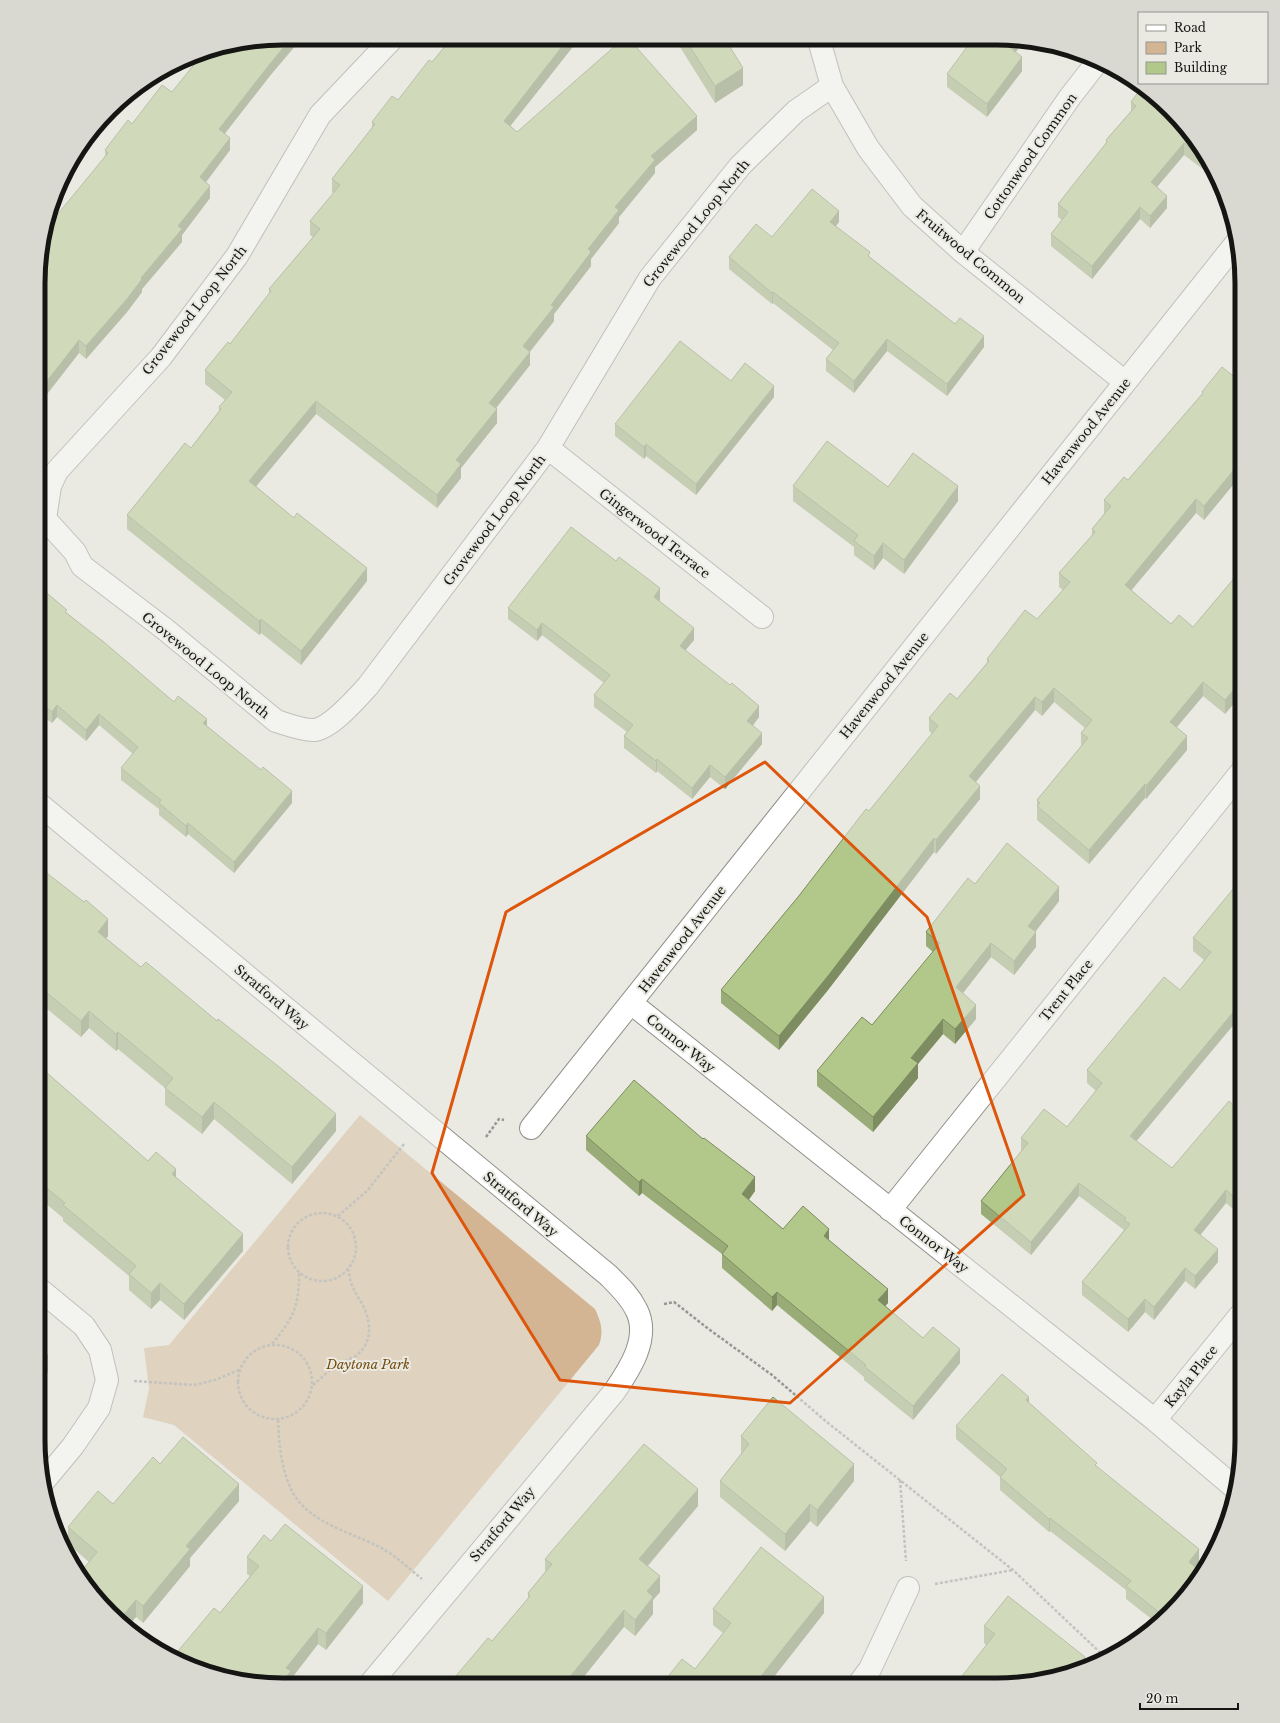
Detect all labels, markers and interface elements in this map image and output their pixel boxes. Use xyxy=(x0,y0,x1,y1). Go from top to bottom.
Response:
legend xyxy=(1138,12,1268,84)
text: Road xyxy=(1174,20,1206,35)
text: Park xyxy=(1174,40,1202,55)
text: Building xyxy=(1174,60,1228,75)
street label: Cottonwood Common xyxy=(980,90,1081,223)
street label: Grovewood Loop North xyxy=(640,156,753,291)
street label: Fruitwood Common xyxy=(913,206,1029,307)
street label: Grovewood Loop North xyxy=(139,242,250,379)
street label: Havenwood Avenue xyxy=(1038,375,1135,488)
street label: Grovewood Loop North xyxy=(440,451,549,589)
street label: Gingerwood Terrace xyxy=(596,485,714,582)
street label: Grovewood Loop North xyxy=(138,609,273,722)
street label: Havenwood Avenue xyxy=(836,629,933,742)
street label: Havenwood Avenue xyxy=(635,882,730,997)
street label: Trent Place xyxy=(1036,956,1097,1025)
street label: Stratford Way xyxy=(231,961,313,1034)
street label: Connor Way xyxy=(643,1010,719,1077)
street label: Stratford Way xyxy=(480,1168,562,1241)
street label: Connor Way xyxy=(895,1212,972,1277)
street label: Kayla Place xyxy=(1161,1342,1222,1411)
park label: Daytona Park xyxy=(325,1356,410,1373)
street label: Stratford Way xyxy=(466,1483,539,1565)
scale bar xyxy=(1140,1685,1238,1711)
text: 20 m xyxy=(1146,1691,1178,1706)

